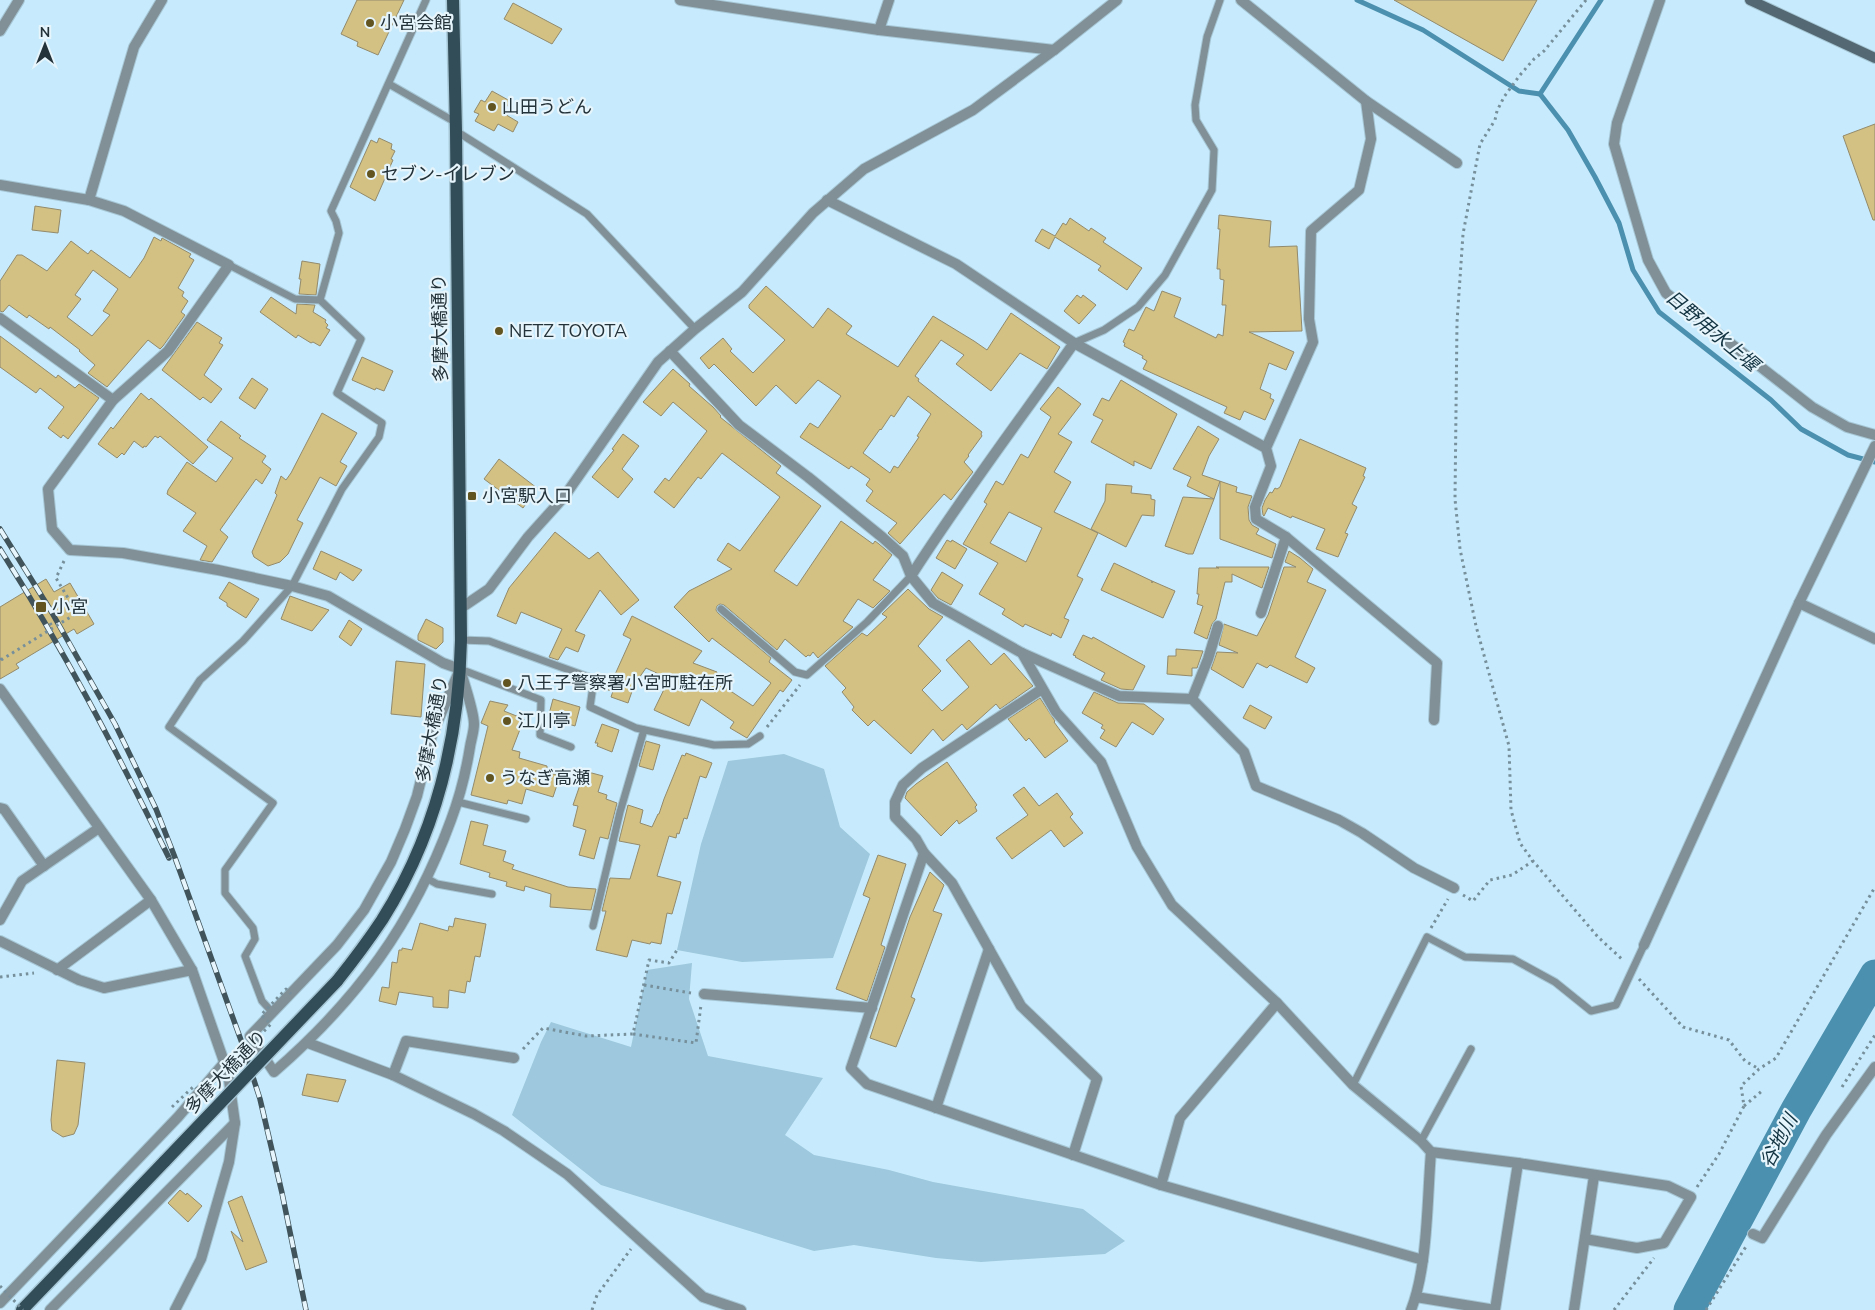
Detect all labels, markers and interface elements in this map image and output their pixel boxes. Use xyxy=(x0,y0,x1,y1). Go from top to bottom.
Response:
place label: 小宮会館 xyxy=(380,11,452,35)
marker: 小宮会館 xyxy=(364,17,376,29)
north arrow xyxy=(20,20,70,70)
text: N xyxy=(40,23,50,42)
place label: 山田うどん xyxy=(502,95,592,119)
marker: 山田うどん xyxy=(486,101,498,113)
place label: セブン-イレブン xyxy=(381,162,515,186)
marker: セブン-イレブン xyxy=(365,168,377,180)
street label: 多摩大橋通り xyxy=(427,274,453,382)
water label: 日野用水上堰 xyxy=(1660,284,1766,380)
place label: NETZ TOYOTA xyxy=(509,319,627,343)
marker: NETZ TOYOTA xyxy=(493,325,505,337)
place label: 小宮駅入口 xyxy=(482,484,572,508)
marker: 小宮駅入口 xyxy=(466,490,478,502)
place label: 小宮 xyxy=(52,595,88,619)
marker: 小宮 xyxy=(34,600,48,614)
place label: 八王子警察署小宮町駐在所 xyxy=(517,671,733,695)
street label: 多摩大橋通り xyxy=(411,674,453,784)
marker: 八王子警察署小宮町駐在所 xyxy=(501,677,513,689)
place label: 江川亭 xyxy=(517,709,571,733)
marker: 江川亭 xyxy=(501,715,513,727)
place label: うなぎ高瀬 xyxy=(500,766,590,790)
marker: うなぎ高瀬 xyxy=(484,772,496,784)
street label: 多摩大橋通り xyxy=(180,1025,272,1119)
water label: 谷地川 xyxy=(1754,1108,1805,1172)

